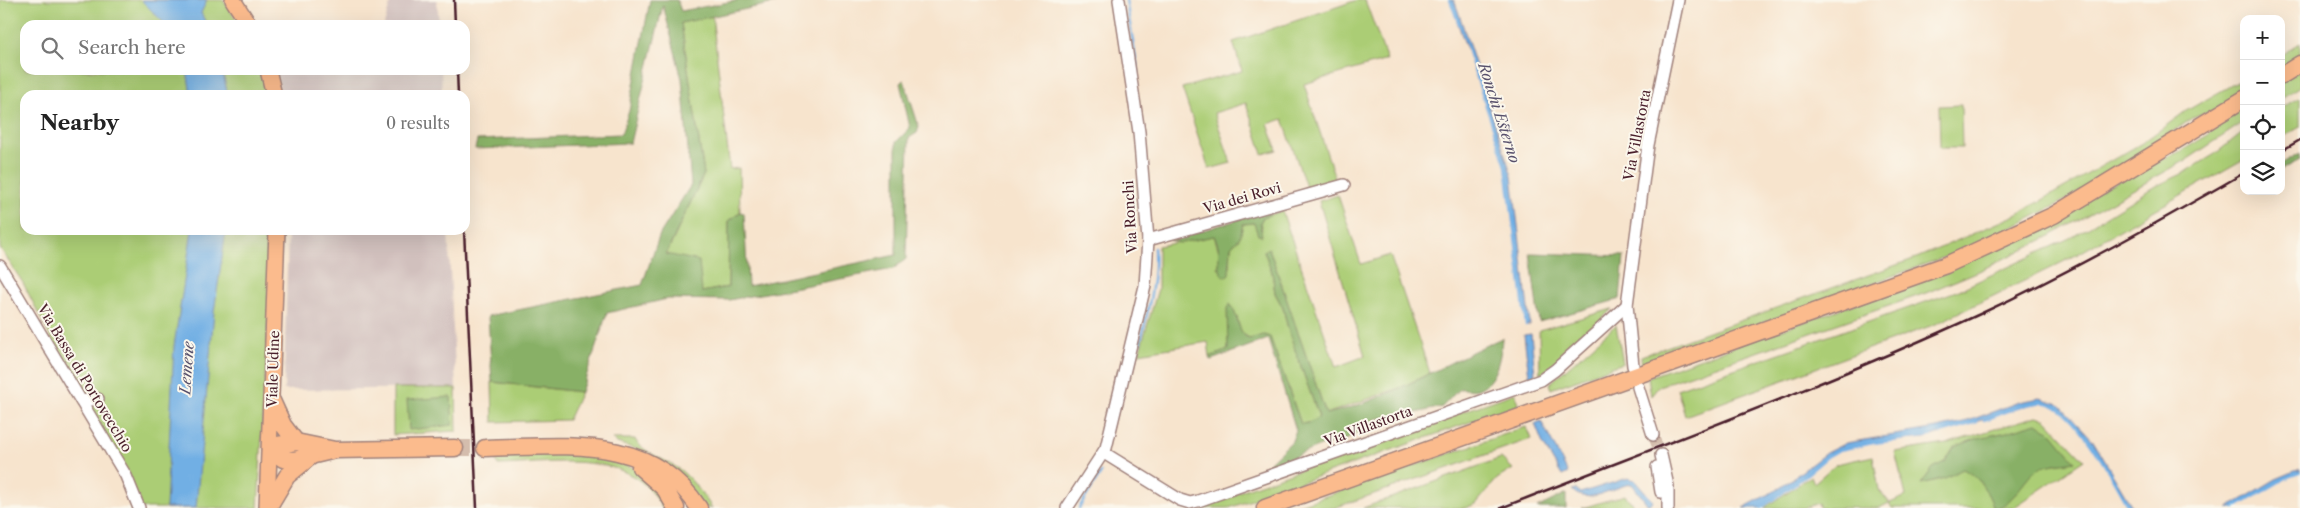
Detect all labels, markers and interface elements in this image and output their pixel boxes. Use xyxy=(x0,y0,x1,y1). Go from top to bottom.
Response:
map controls xyxy=(2240,15,2285,195)
button: + xyxy=(2240,15,2285,60)
search box xyxy=(20,20,470,75)
icon: search xyxy=(38,34,66,62)
text: Search here xyxy=(78,36,186,59)
water label: Ronchi Esterno xyxy=(1474,59,1525,165)
button: − xyxy=(2240,60,2285,105)
street label: Via Villastorta xyxy=(1619,87,1655,183)
button: locate xyxy=(2240,105,2285,150)
text: Nearby xyxy=(40,110,119,135)
text: 0 results xyxy=(386,113,450,133)
button: layers xyxy=(2240,150,2285,195)
street label: Via dei Rovi xyxy=(1200,178,1283,218)
street label: Via Ronchi xyxy=(1119,180,1141,255)
street label: Via Bassa di Portovecchio xyxy=(33,300,136,455)
street label: Viale Udine xyxy=(263,330,283,409)
water label: Lemene xyxy=(175,340,198,396)
street label: Via Villastorta xyxy=(1320,401,1415,451)

